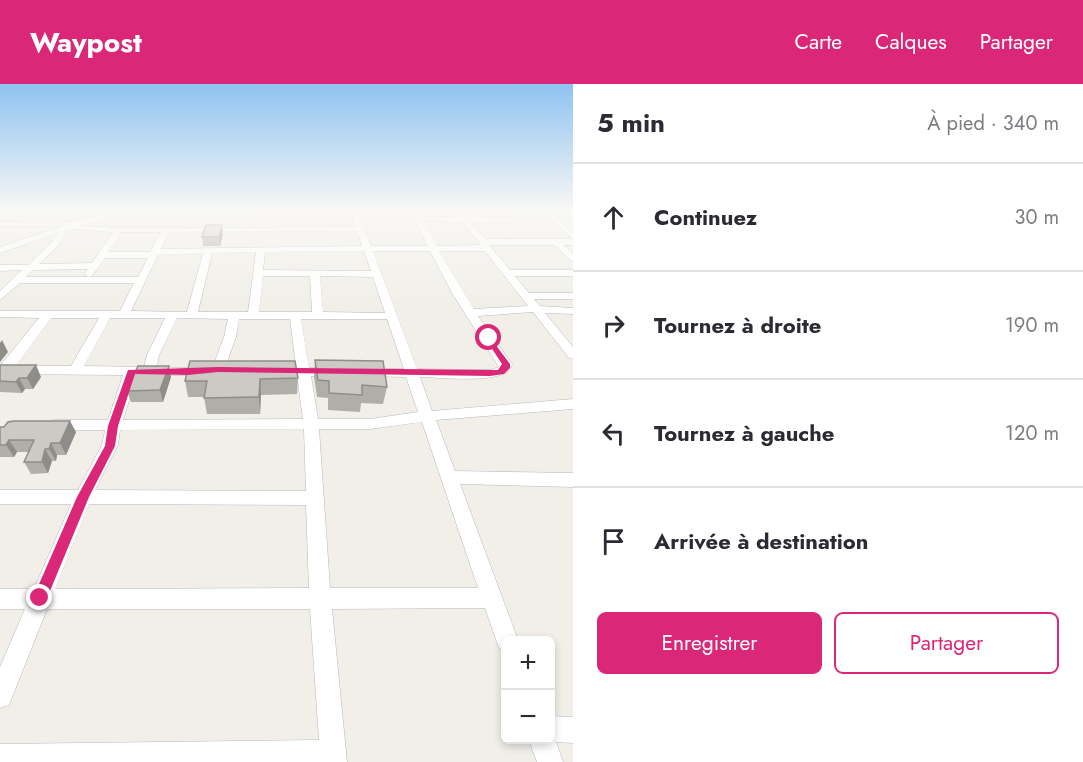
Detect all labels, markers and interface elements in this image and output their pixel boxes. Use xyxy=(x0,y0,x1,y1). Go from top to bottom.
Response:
text: Waypost xyxy=(30,22,142,63)
text: Carte xyxy=(795,27,842,57)
text: Calques xyxy=(875,27,947,57)
text: Partager xyxy=(980,27,1053,57)
text: 5 min xyxy=(597,104,665,142)
text: À pied · 340 m xyxy=(927,109,1059,138)
icon: ahead xyxy=(597,201,630,234)
text: Continuez xyxy=(654,201,757,233)
text: 30 m xyxy=(1014,203,1059,232)
icon: right xyxy=(597,309,630,342)
text: Tournez à droite xyxy=(654,309,821,341)
text: 190 m xyxy=(1005,311,1059,340)
route start xyxy=(475,324,501,350)
icon: left xyxy=(597,417,630,450)
text: Tournez à gauche xyxy=(654,417,834,449)
text: 120 m xyxy=(1005,419,1059,448)
icon: arrive xyxy=(597,525,630,558)
text: Arrivée à destination xyxy=(654,525,868,557)
route end xyxy=(26,584,52,610)
button: Enregistrer xyxy=(597,612,822,674)
button: Partager xyxy=(834,612,1059,674)
map controls xyxy=(501,636,555,744)
button: + xyxy=(501,636,555,690)
button: − xyxy=(501,690,555,744)

